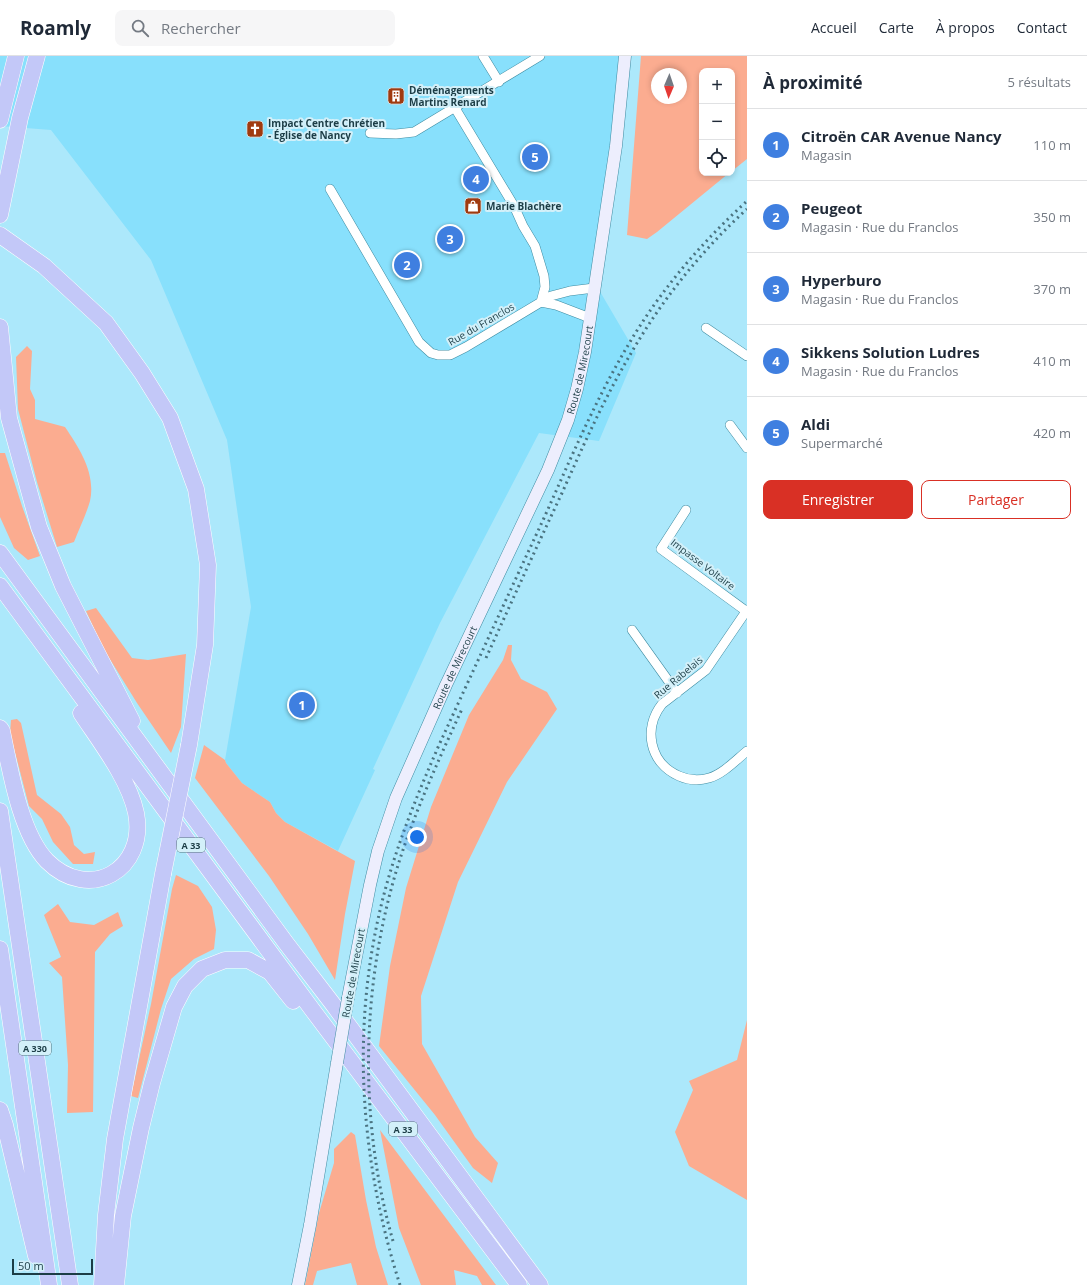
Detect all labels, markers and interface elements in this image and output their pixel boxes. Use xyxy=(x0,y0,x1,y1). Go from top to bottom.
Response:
search box xyxy=(115,10,395,46)
text: Roamly xyxy=(20,15,91,41)
icon: search xyxy=(129,17,151,39)
text: Rechercher xyxy=(161,18,241,38)
text: Accueil xyxy=(811,18,857,37)
text: Carte xyxy=(879,18,914,37)
text: À propos xyxy=(936,18,995,37)
text: Contact xyxy=(1017,18,1067,37)
north arrow xyxy=(651,68,687,104)
map controls xyxy=(699,68,735,176)
button: + xyxy=(699,68,735,104)
text: À proximité xyxy=(763,71,862,94)
text: 5 résultats xyxy=(1007,73,1071,91)
place label: Déménagements Martins Renard xyxy=(409,83,494,109)
building icon: Déménagements Martins Renard xyxy=(386,86,406,106)
button: − xyxy=(699,104,735,140)
place label: Impact Centre Chrétien - Église de Nancy xyxy=(268,116,385,142)
church icon: Impact Centre Chrétien - Église de Nancy xyxy=(245,119,265,139)
text: Citroën CAR Avenue Nancy xyxy=(801,126,1002,146)
text: 1 xyxy=(772,136,780,154)
text: 110 m xyxy=(1033,136,1071,154)
button: locate xyxy=(699,140,735,176)
pin: 5 xyxy=(522,142,548,172)
text: Magasin xyxy=(801,146,852,164)
pin: 4 xyxy=(463,164,489,194)
shop icon: Marie Blachère xyxy=(463,196,483,216)
text: Peugeot xyxy=(801,198,862,218)
place label: Marie Blachère xyxy=(486,199,562,213)
text: 2 xyxy=(772,208,780,226)
text: 350 m xyxy=(1033,208,1071,226)
text: Magasin · Rue du Franclos xyxy=(801,218,959,236)
pin: 3 xyxy=(437,224,463,254)
pin: 2 xyxy=(394,250,420,280)
text: Hyperburo xyxy=(801,270,882,290)
text: 3 xyxy=(772,280,780,298)
text: 370 m xyxy=(1033,280,1071,298)
text: Magasin · Rue du Franclos xyxy=(801,290,959,308)
street label: Rue du Franclos xyxy=(445,299,517,349)
street label: Route de Mirecourt xyxy=(563,324,596,416)
text: Sikkens Solution Ludres xyxy=(801,342,980,362)
text: 4 xyxy=(772,352,780,370)
text: 410 m xyxy=(1033,352,1071,370)
text: Magasin · Rue du Franclos xyxy=(801,362,959,380)
text: Aldi xyxy=(801,414,830,434)
text: 5 xyxy=(772,424,780,442)
text: 420 m xyxy=(1033,424,1071,442)
text: Supermarché xyxy=(801,434,883,452)
button: Enregistrer xyxy=(763,480,913,519)
button: Partager xyxy=(921,480,1071,519)
street label: Impasse Voltaire xyxy=(668,535,738,593)
street label: Route de Mirecourt xyxy=(429,623,480,711)
street label: Rue Rabelais xyxy=(651,652,705,701)
pin: 1 xyxy=(289,690,315,720)
your location xyxy=(407,827,427,847)
road number: A 33 xyxy=(177,838,205,852)
street label: Route de Mirecourt xyxy=(338,927,368,1019)
road number: A 330 xyxy=(19,1041,51,1055)
road number: A 33 xyxy=(389,1122,417,1136)
scale bar xyxy=(12,1257,93,1276)
text: 50 m xyxy=(18,1258,44,1273)

